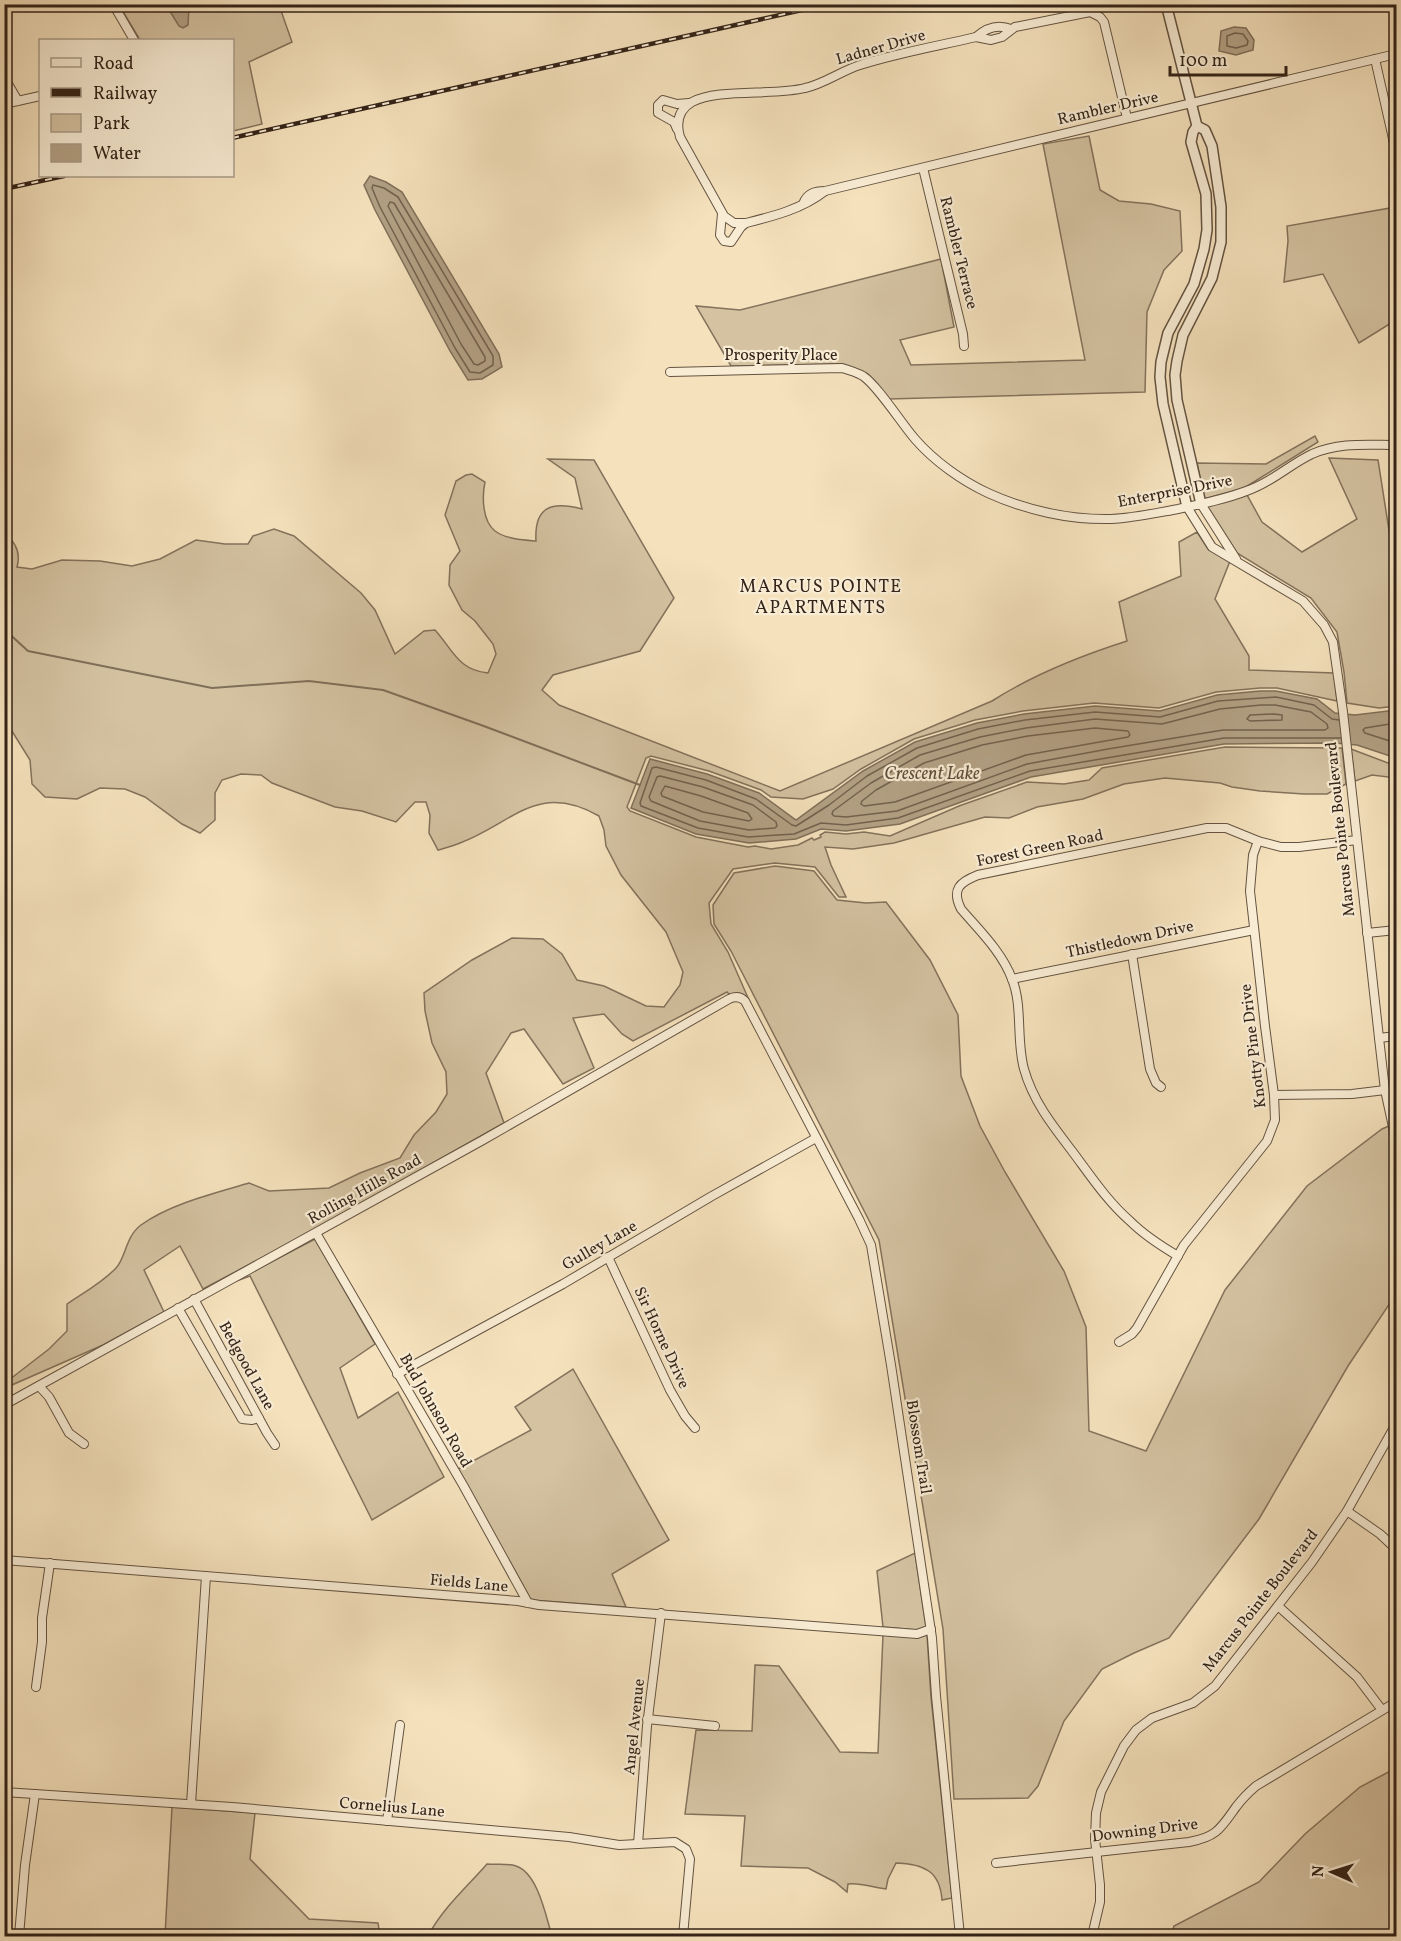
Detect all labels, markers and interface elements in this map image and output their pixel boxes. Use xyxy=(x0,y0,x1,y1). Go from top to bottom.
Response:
street label: Ladner Drive xyxy=(834,25,928,71)
legend xyxy=(39,39,234,177)
scale bar xyxy=(1170,39,1286,77)
text: 100 m xyxy=(1179,49,1228,74)
text: Road xyxy=(93,52,134,77)
text: Railway xyxy=(93,82,157,107)
street label: Rambler Drive xyxy=(1055,87,1161,131)
text: Park xyxy=(93,112,130,137)
text: Water xyxy=(93,142,141,167)
street label: Rambler Terrace xyxy=(933,194,983,312)
street label: Prosperity Place xyxy=(724,345,838,367)
street label: Enterprise Drive xyxy=(1116,470,1234,514)
district label: MARCUS POINTE APARTMENTS xyxy=(740,575,902,621)
street label: Marcus Pointe Boulevard xyxy=(1321,740,1361,918)
water label: Crescent Lake xyxy=(884,762,980,787)
street label: Forest Green Road xyxy=(975,825,1105,873)
street label: Thistledown Drive xyxy=(1064,916,1196,964)
street label: Knotty Pine Drive xyxy=(1235,983,1273,1109)
street label: Rolling Hills Road xyxy=(304,1150,426,1230)
street label: Gulley Lane xyxy=(558,1216,642,1276)
street label: Sir Horne Drive xyxy=(628,1283,694,1393)
street label: Bedgood Lane xyxy=(213,1318,279,1414)
street label: Bud Johnson Road xyxy=(393,1350,477,1472)
street label: Blossom Trail xyxy=(900,1398,936,1496)
street label: Marcus Pointe Boulevard xyxy=(1198,1525,1324,1677)
street label: Fields Lane xyxy=(429,1570,509,1598)
street label: Angel Avenue xyxy=(619,1678,651,1776)
street label: Cornelius Lane xyxy=(338,1792,446,1824)
street label: Downing Drive xyxy=(1091,1814,1199,1848)
north arrow xyxy=(1302,1842,1362,1902)
text: N xyxy=(1308,1865,1330,1878)

